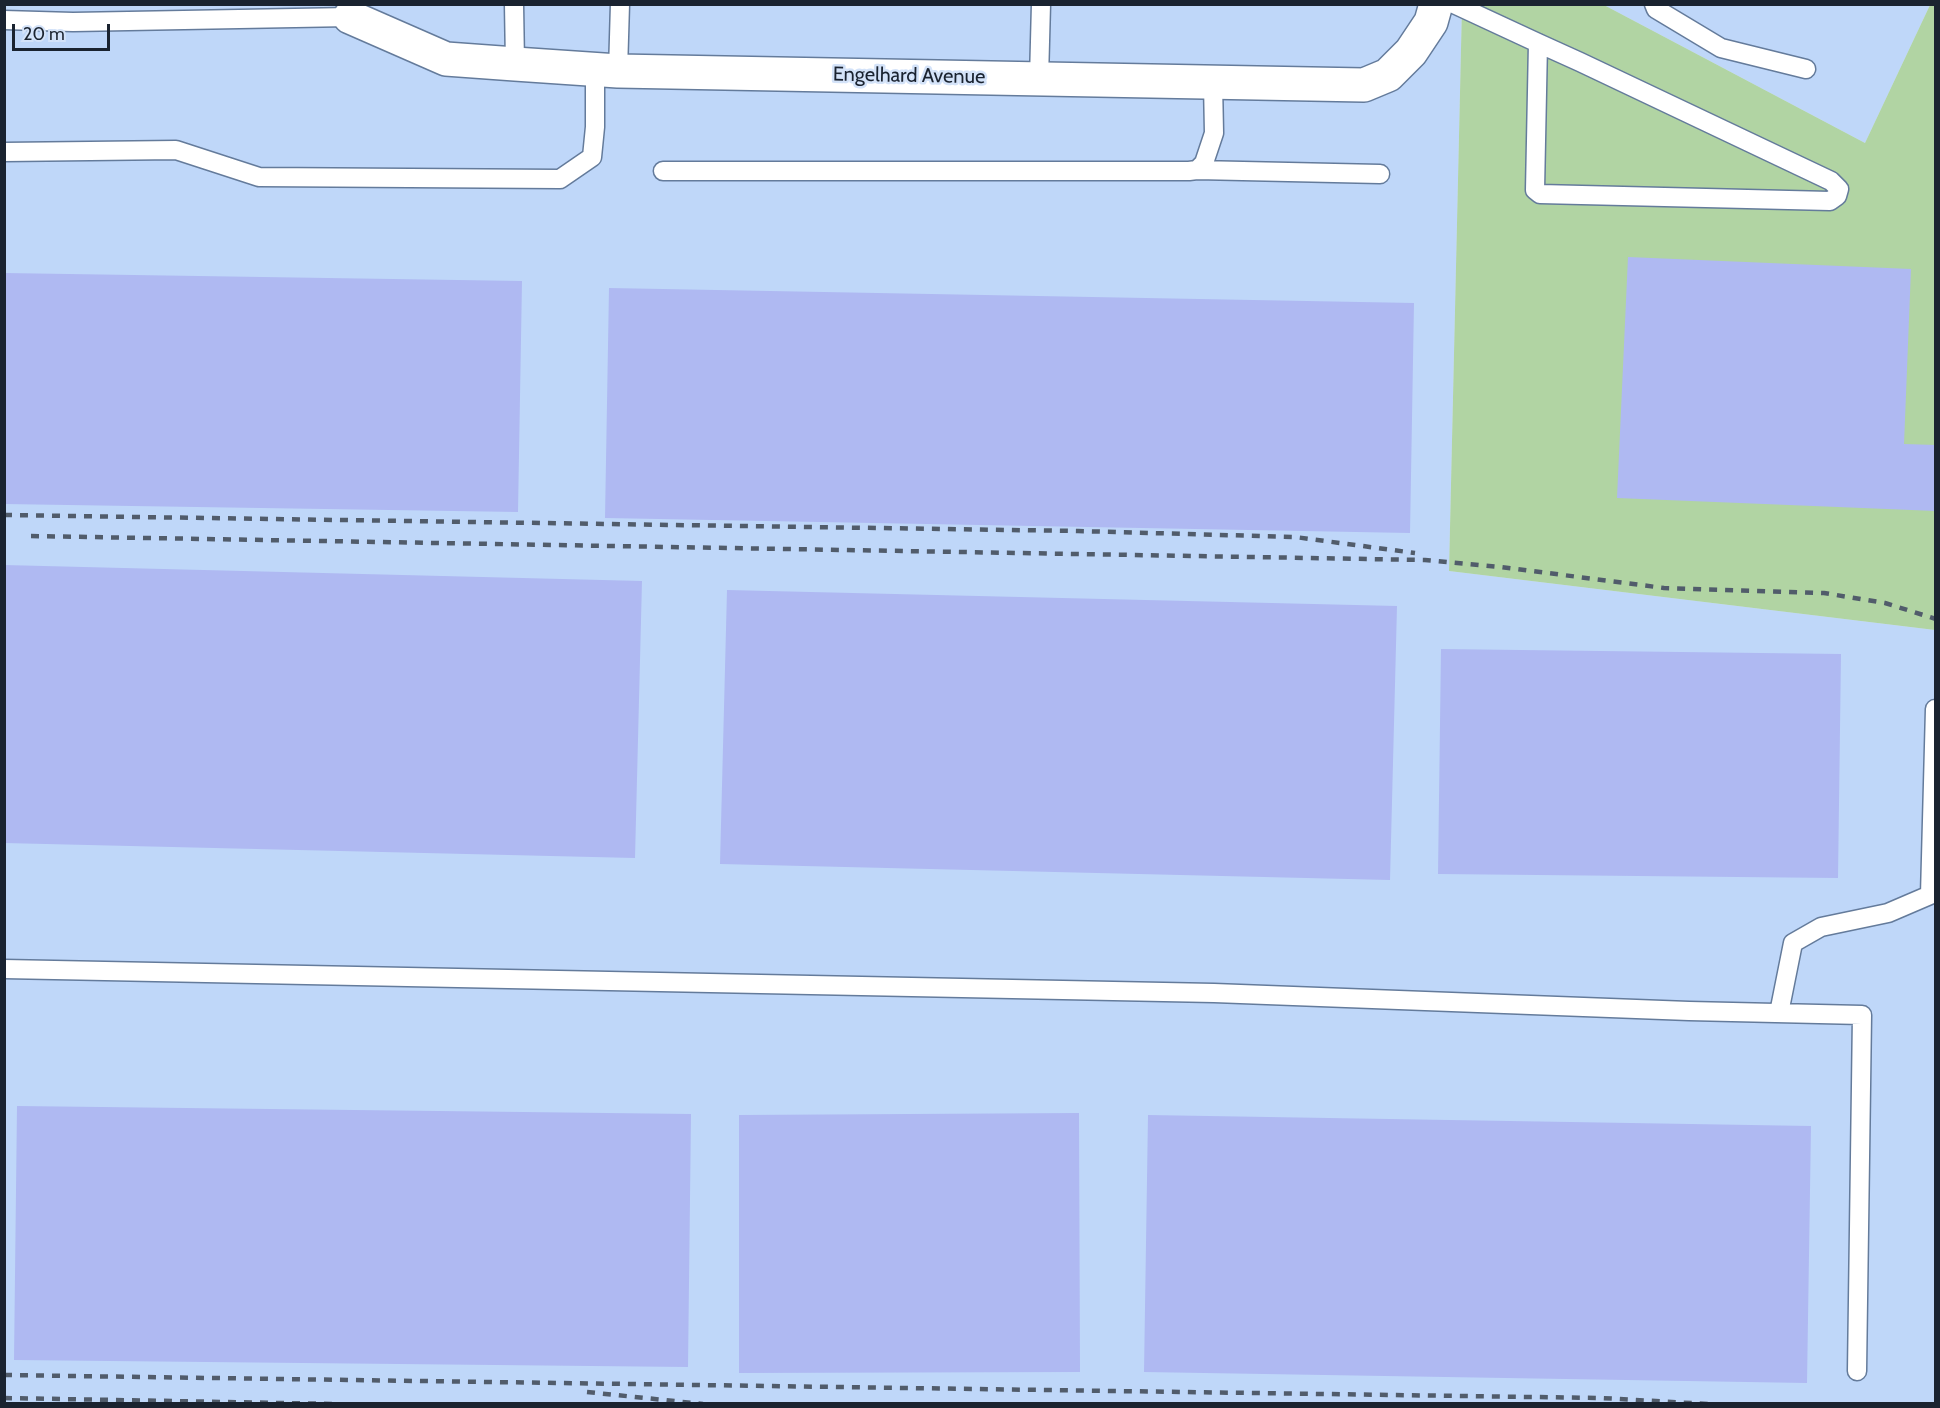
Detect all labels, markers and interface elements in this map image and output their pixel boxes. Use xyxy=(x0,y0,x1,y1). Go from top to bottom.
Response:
scale bar xyxy=(15,12,112,50)
text: 20 m xyxy=(23,23,65,45)
street label: Engelhard Avenue xyxy=(833,63,985,89)

